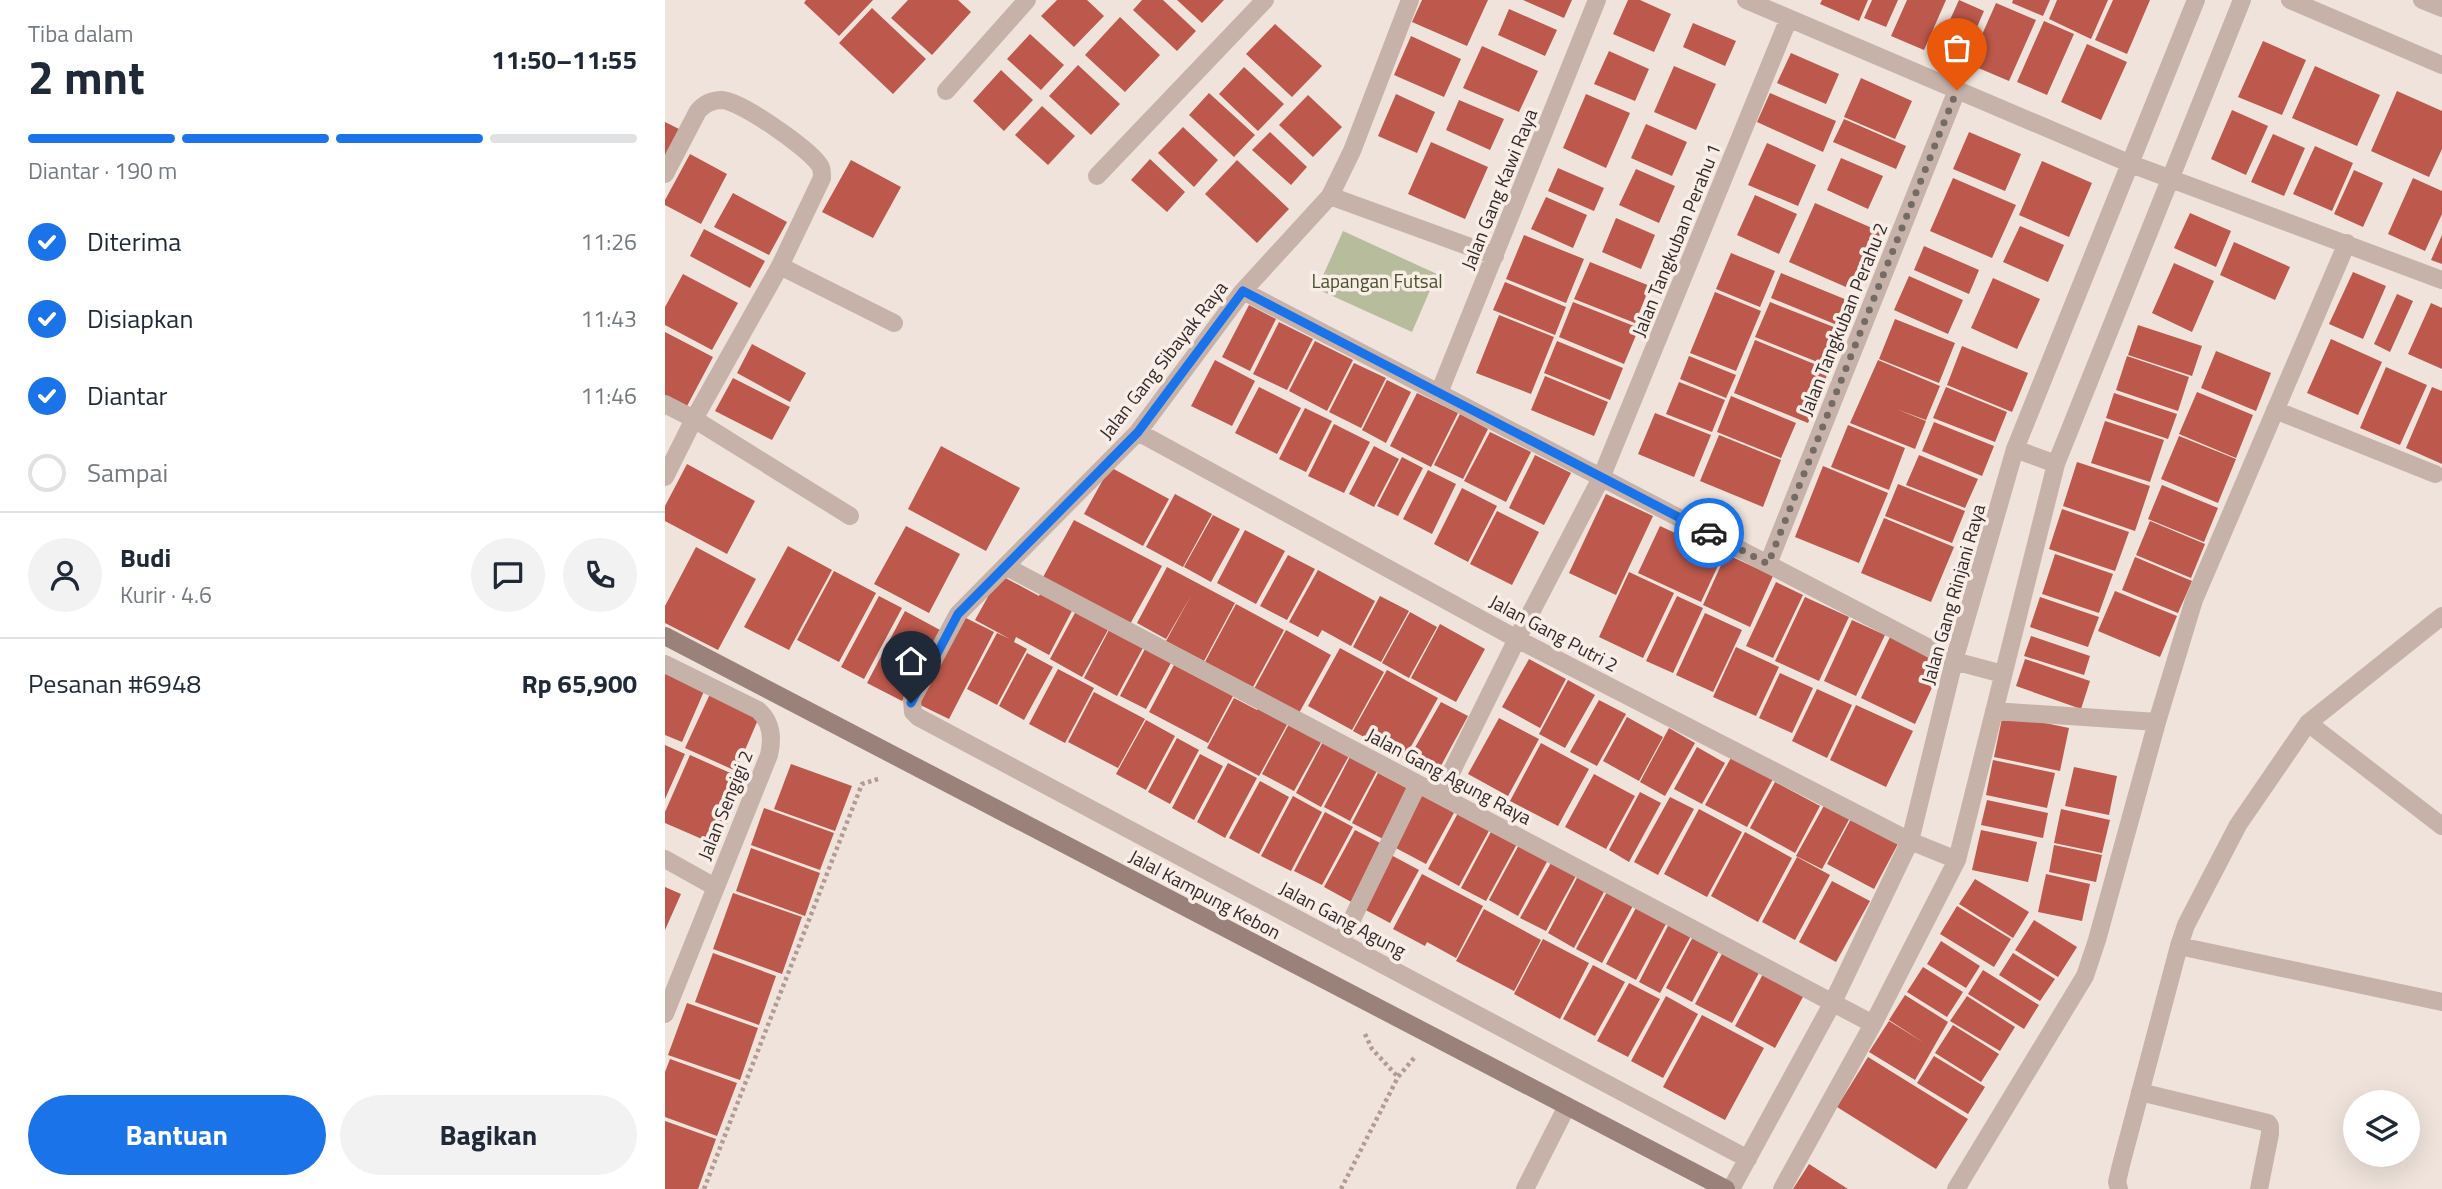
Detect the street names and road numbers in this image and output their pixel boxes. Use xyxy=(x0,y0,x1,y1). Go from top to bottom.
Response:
street label: Jalan Gang Kawi Raya xyxy=(1453,103,1544,274)
street label: Jalan Tangkuban Perahu 1 xyxy=(1623,139,1728,341)
street label: Jalan Tangkuban Perahu 2 xyxy=(1790,218,1895,420)
street label: Jalan Gang Sibayak Raya xyxy=(1091,274,1234,445)
street label: Jalan Gang Rinjani Raya xyxy=(1913,500,1992,688)
street label: Jalan Gang Putri 2 xyxy=(1485,586,1624,679)
street label: Jalan Gang Agung Raya xyxy=(1361,720,1537,832)
street label: Jalan Sengigi 2 xyxy=(689,746,760,864)
street label: Jalal Kampung Kebon xyxy=(1124,841,1286,946)
street label: Jalan Gang Agung xyxy=(1275,873,1412,964)

